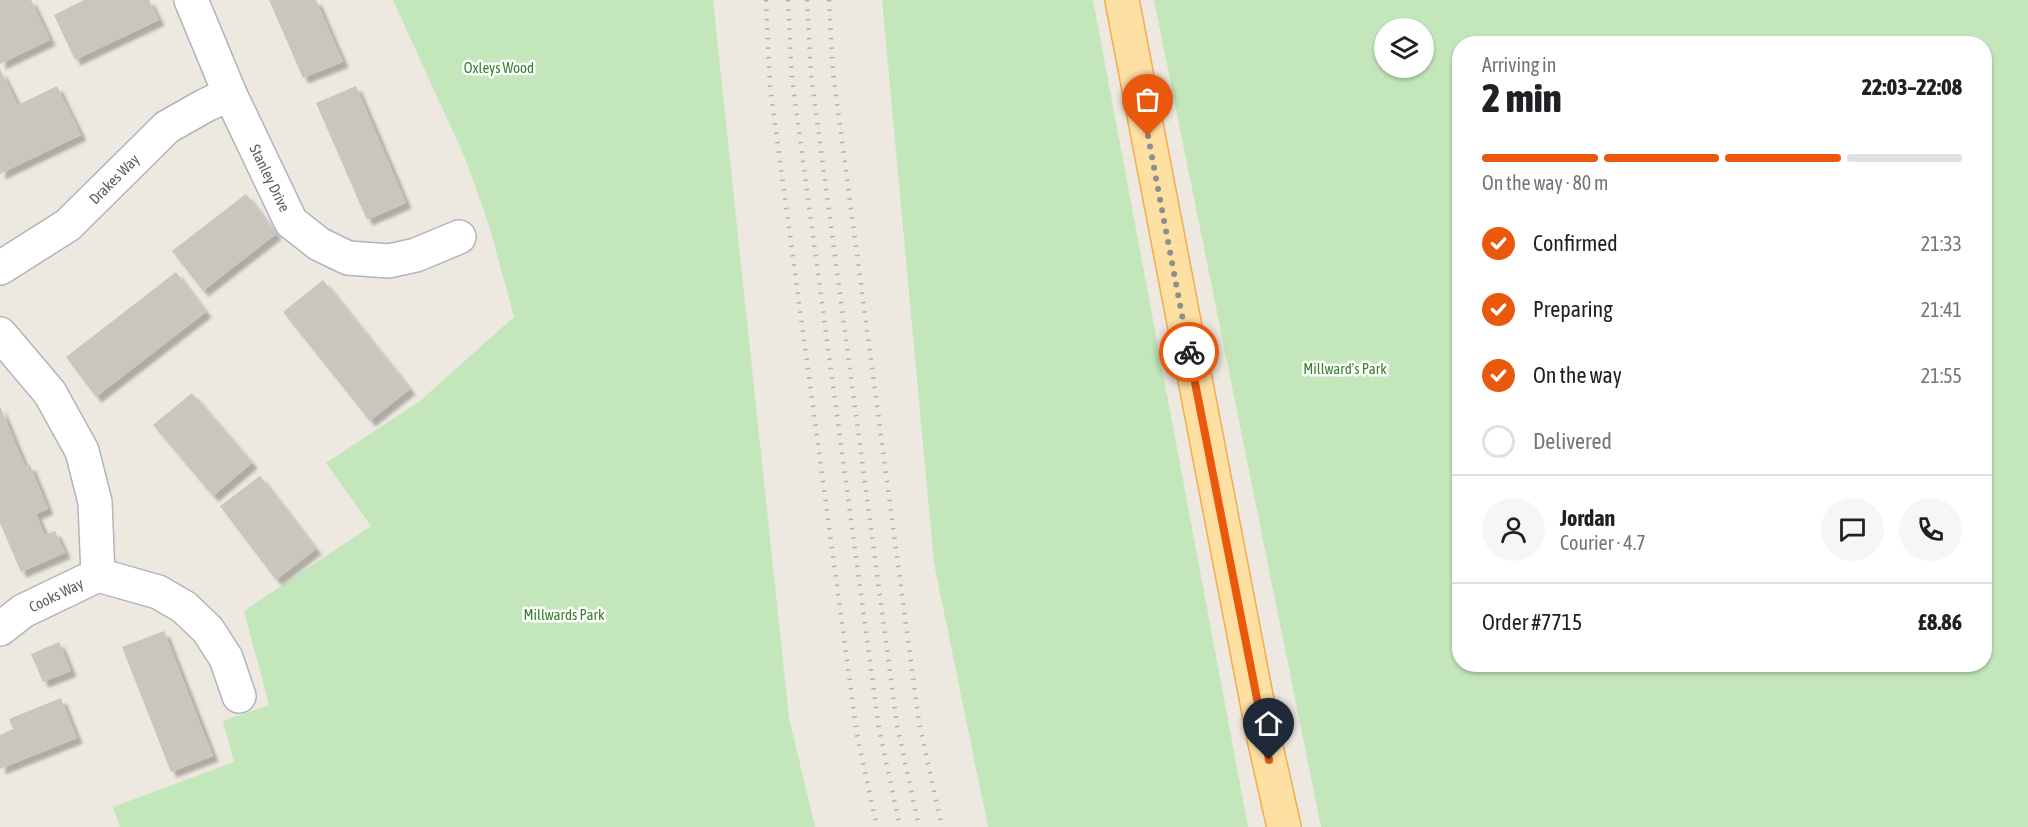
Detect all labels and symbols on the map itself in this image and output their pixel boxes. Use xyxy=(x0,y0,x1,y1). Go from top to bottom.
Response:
park label: Oxleys Wood xyxy=(464,59,534,76)
pin xyxy=(1122,74,1173,136)
street label: Stanley Drive xyxy=(246,142,294,215)
street label: Drakes Way xyxy=(86,151,142,207)
courier xyxy=(1159,322,1219,382)
park label: Millward's Park xyxy=(1303,360,1387,377)
street label: Cooks Way xyxy=(26,575,86,615)
park label: Millwards Park xyxy=(523,606,605,623)
pin xyxy=(1243,698,1294,760)

